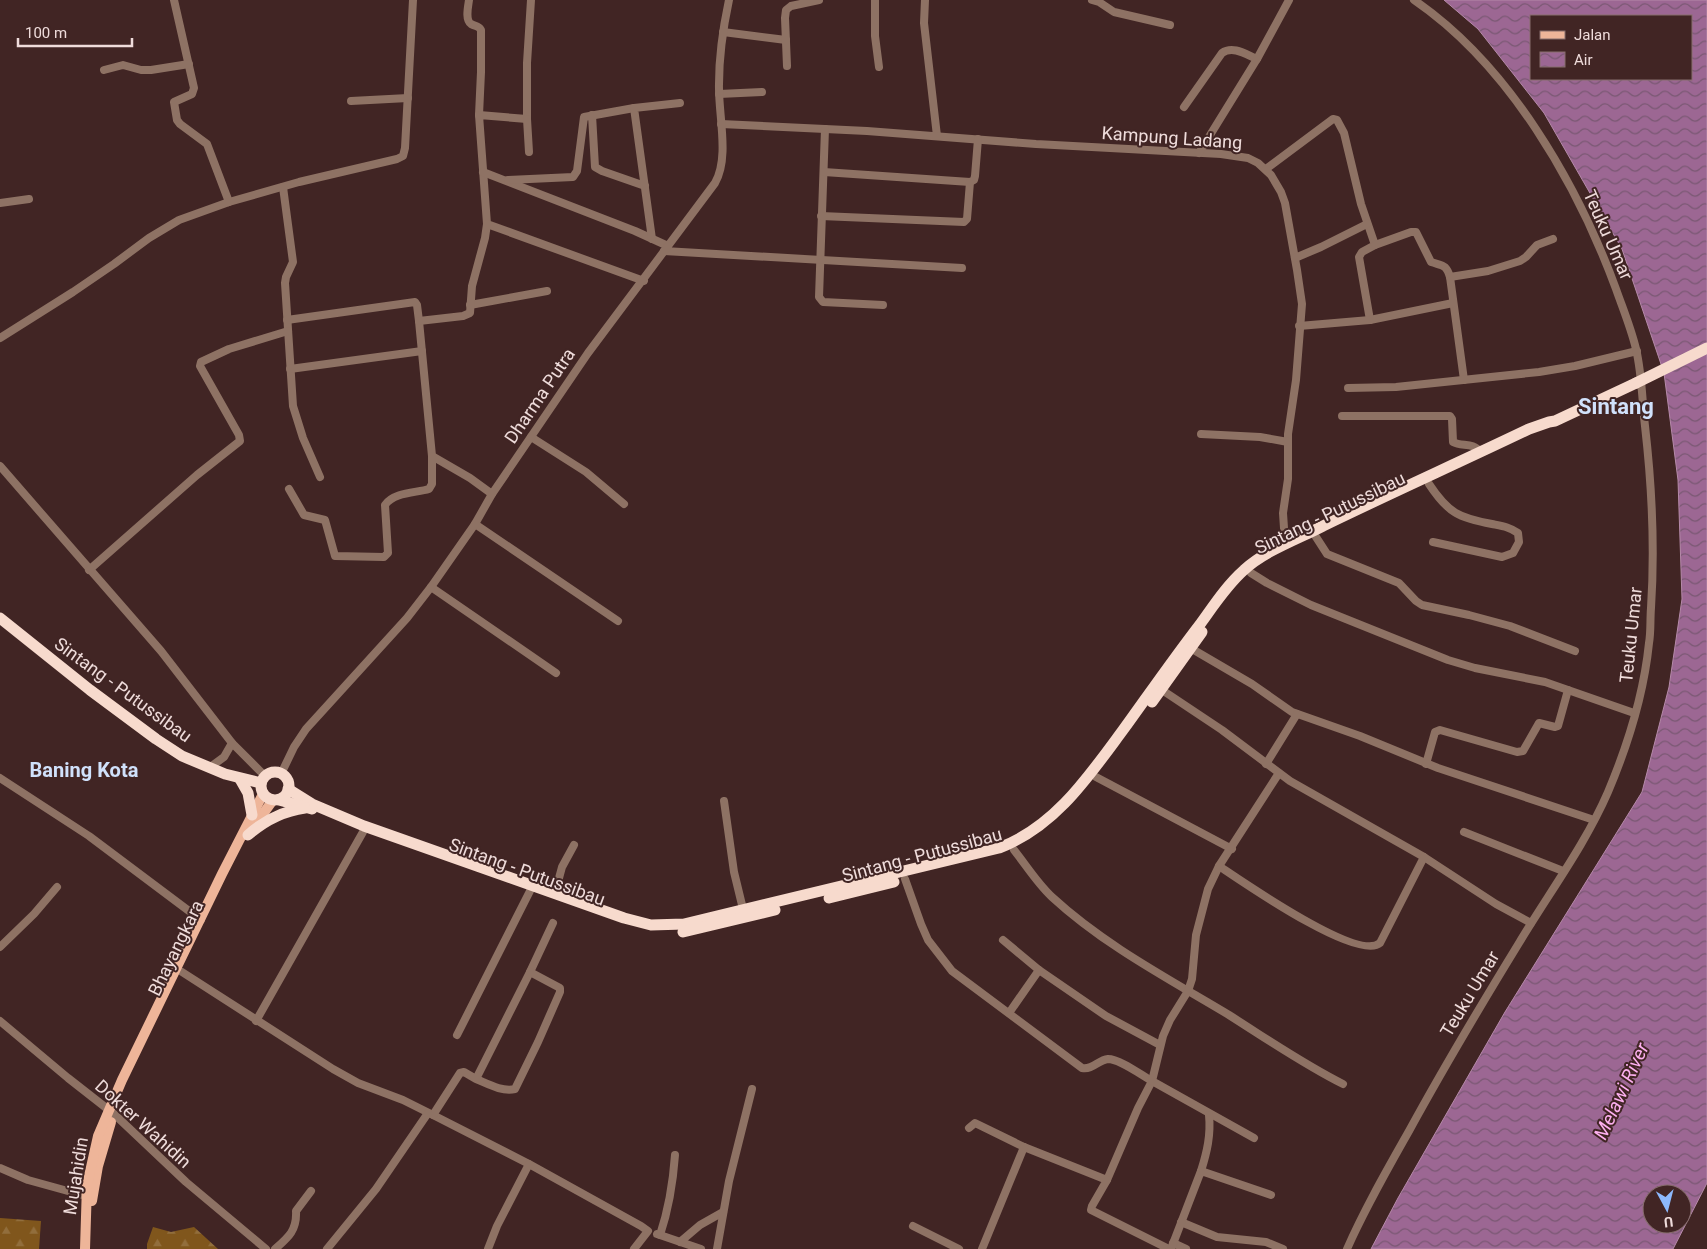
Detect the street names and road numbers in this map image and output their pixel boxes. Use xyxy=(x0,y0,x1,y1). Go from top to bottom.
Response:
street label: Kampung Ladang xyxy=(1101,122,1243,153)
street label: Teuku Umar xyxy=(1579,187,1638,283)
street label: Dharma Putra xyxy=(500,344,579,447)
street label: Sintang - Putussibau xyxy=(1251,467,1408,558)
street label: Teuku Umar xyxy=(1615,586,1646,684)
street label: Sintang - Putussibau xyxy=(51,633,196,746)
street label: Sintang - Putussibau xyxy=(840,823,1004,886)
street label: Sintang - Putussibau xyxy=(446,834,608,910)
street label: Bhayangkara xyxy=(143,897,208,999)
street label: Teuku Umar xyxy=(1436,947,1503,1040)
street label: Dokter Wahidin xyxy=(91,1075,195,1172)
street label: Mujahidin xyxy=(59,1136,92,1216)

